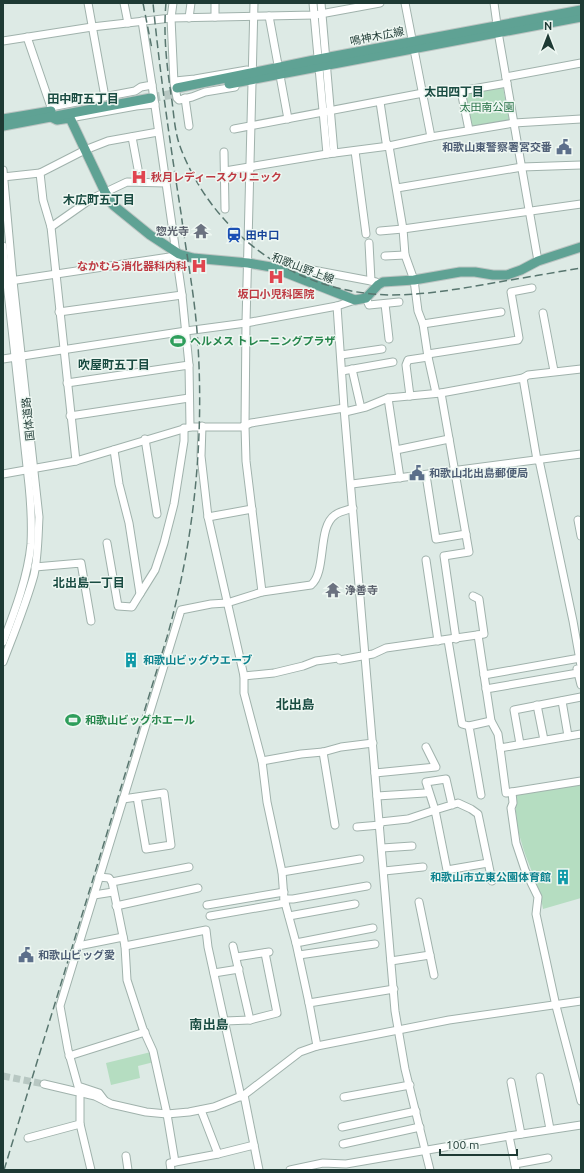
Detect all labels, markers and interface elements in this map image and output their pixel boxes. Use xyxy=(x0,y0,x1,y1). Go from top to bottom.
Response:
north arrow xyxy=(528,16,568,56)
text: N xyxy=(544,20,552,32)
street label: 鳴神木広線 xyxy=(349,25,405,47)
district label: 太田四丁目 xyxy=(424,85,484,98)
district label: 田中町五丁目 xyxy=(47,92,119,105)
park label: 太田南公園 xyxy=(460,101,515,113)
public building icon: 和歌山東警察署宮交番 xyxy=(555,138,573,156)
place label: 和歌山東警察署宮交番 xyxy=(442,141,552,153)
hospital icon: 秋月レディースクリニック xyxy=(130,168,148,186)
place label: 秋月レディースクリニック xyxy=(151,171,282,183)
district label: 木広町五丁目 xyxy=(63,193,135,206)
temple icon: 惣光寺 xyxy=(192,222,210,240)
place label: 惣光寺 xyxy=(156,225,189,237)
station icon: 田中口 xyxy=(225,226,243,244)
place label: 田中口 xyxy=(246,229,279,241)
street label: 和歌山野上線 xyxy=(270,251,336,285)
hospital icon: なかむら消化器科内科 xyxy=(190,257,208,275)
place label: なかむら消化器科内科 xyxy=(77,260,187,272)
hospital icon: 坂口小児科医院 xyxy=(267,268,285,286)
place label: 坂口小児科医院 xyxy=(238,288,315,300)
sports icon: ヘルメス トレーニングプラザ xyxy=(169,332,187,350)
place label: ヘルメス トレーニングプラザ xyxy=(190,335,336,347)
district label: 吹屋町五丁目 xyxy=(78,358,150,371)
street label: 国体道路 xyxy=(20,396,36,442)
public building icon: 和歌山北出島郵便局 xyxy=(408,464,426,482)
place label: 和歌山北出島郵便局 xyxy=(429,467,528,479)
district label: 北出島一丁目 xyxy=(53,576,125,589)
temple icon: 浄善寺 xyxy=(324,581,342,599)
place label: 浄善寺 xyxy=(345,584,378,596)
building icon: 和歌山ビッグウエーブ xyxy=(122,651,140,669)
place label: 和歌山ビッグウエーブ xyxy=(143,654,252,666)
district label: 北出島 xyxy=(275,697,315,711)
sports icon: 和歌山ビッグホエール xyxy=(64,711,82,729)
place label: 和歌山ビッグホエール xyxy=(85,714,195,726)
building icon: 和歌山市立東公園体育館 xyxy=(554,868,572,886)
place label: 和歌山市立東公園体育館 xyxy=(430,871,551,883)
public building icon: 和歌山ビッグ愛 xyxy=(17,946,35,964)
place label: 和歌山ビッグ愛 xyxy=(38,949,115,961)
district label: 南出島 xyxy=(189,1017,229,1031)
scale bar xyxy=(440,1131,517,1157)
text: 100 m xyxy=(446,1138,479,1151)

